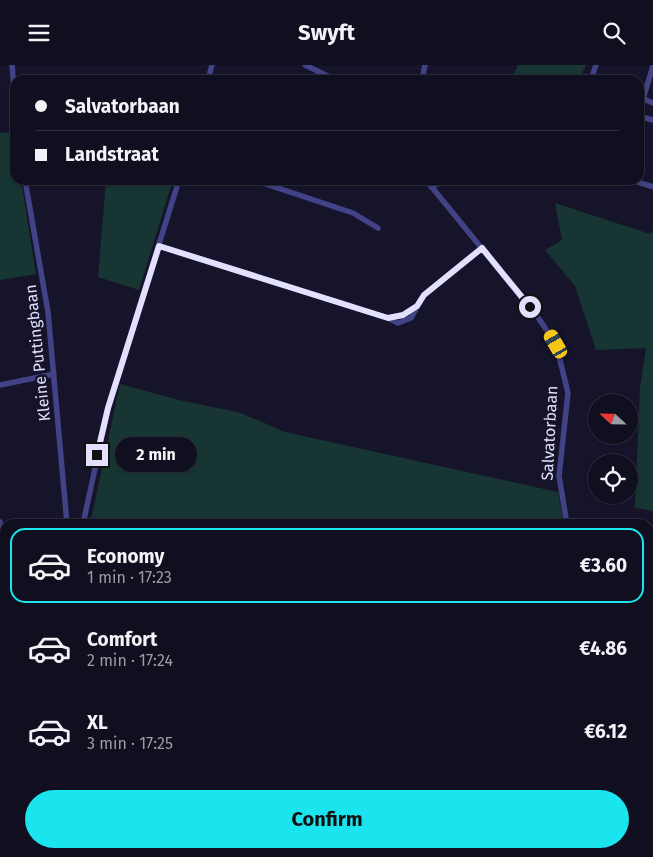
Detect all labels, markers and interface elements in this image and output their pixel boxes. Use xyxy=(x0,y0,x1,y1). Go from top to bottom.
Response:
icon: menu xyxy=(25,19,53,47)
text: Swyft xyxy=(298,19,355,46)
icon: search xyxy=(600,19,628,47)
text: Salvatorbaan xyxy=(65,95,180,118)
text: Landstraat xyxy=(65,143,159,166)
street label: Kleine Puttingbaan xyxy=(21,284,54,422)
route start xyxy=(519,296,541,318)
car xyxy=(542,327,569,361)
street label: Salvatorbaan xyxy=(538,385,561,481)
north arrow xyxy=(588,394,638,444)
map controls xyxy=(588,394,638,504)
callout: 2 min xyxy=(114,437,197,473)
route end xyxy=(86,444,108,466)
text: 2 min xyxy=(136,445,176,464)
button: locate xyxy=(588,454,638,504)
icon: car xyxy=(27,543,72,588)
text: Economy xyxy=(87,545,164,568)
text: €3.60 xyxy=(580,554,627,577)
text: 1 min · 17:23 xyxy=(87,568,172,587)
icon: car xyxy=(27,626,72,671)
text: Comfort xyxy=(87,628,157,651)
text: €4.86 xyxy=(579,637,627,660)
text: 2 min · 17:24 xyxy=(87,651,173,670)
icon: car xyxy=(27,709,72,754)
text: XL xyxy=(87,711,108,734)
text: €6.12 xyxy=(584,720,627,743)
text: 3 min · 17:25 xyxy=(87,734,173,753)
button: Confirm xyxy=(25,790,629,848)

